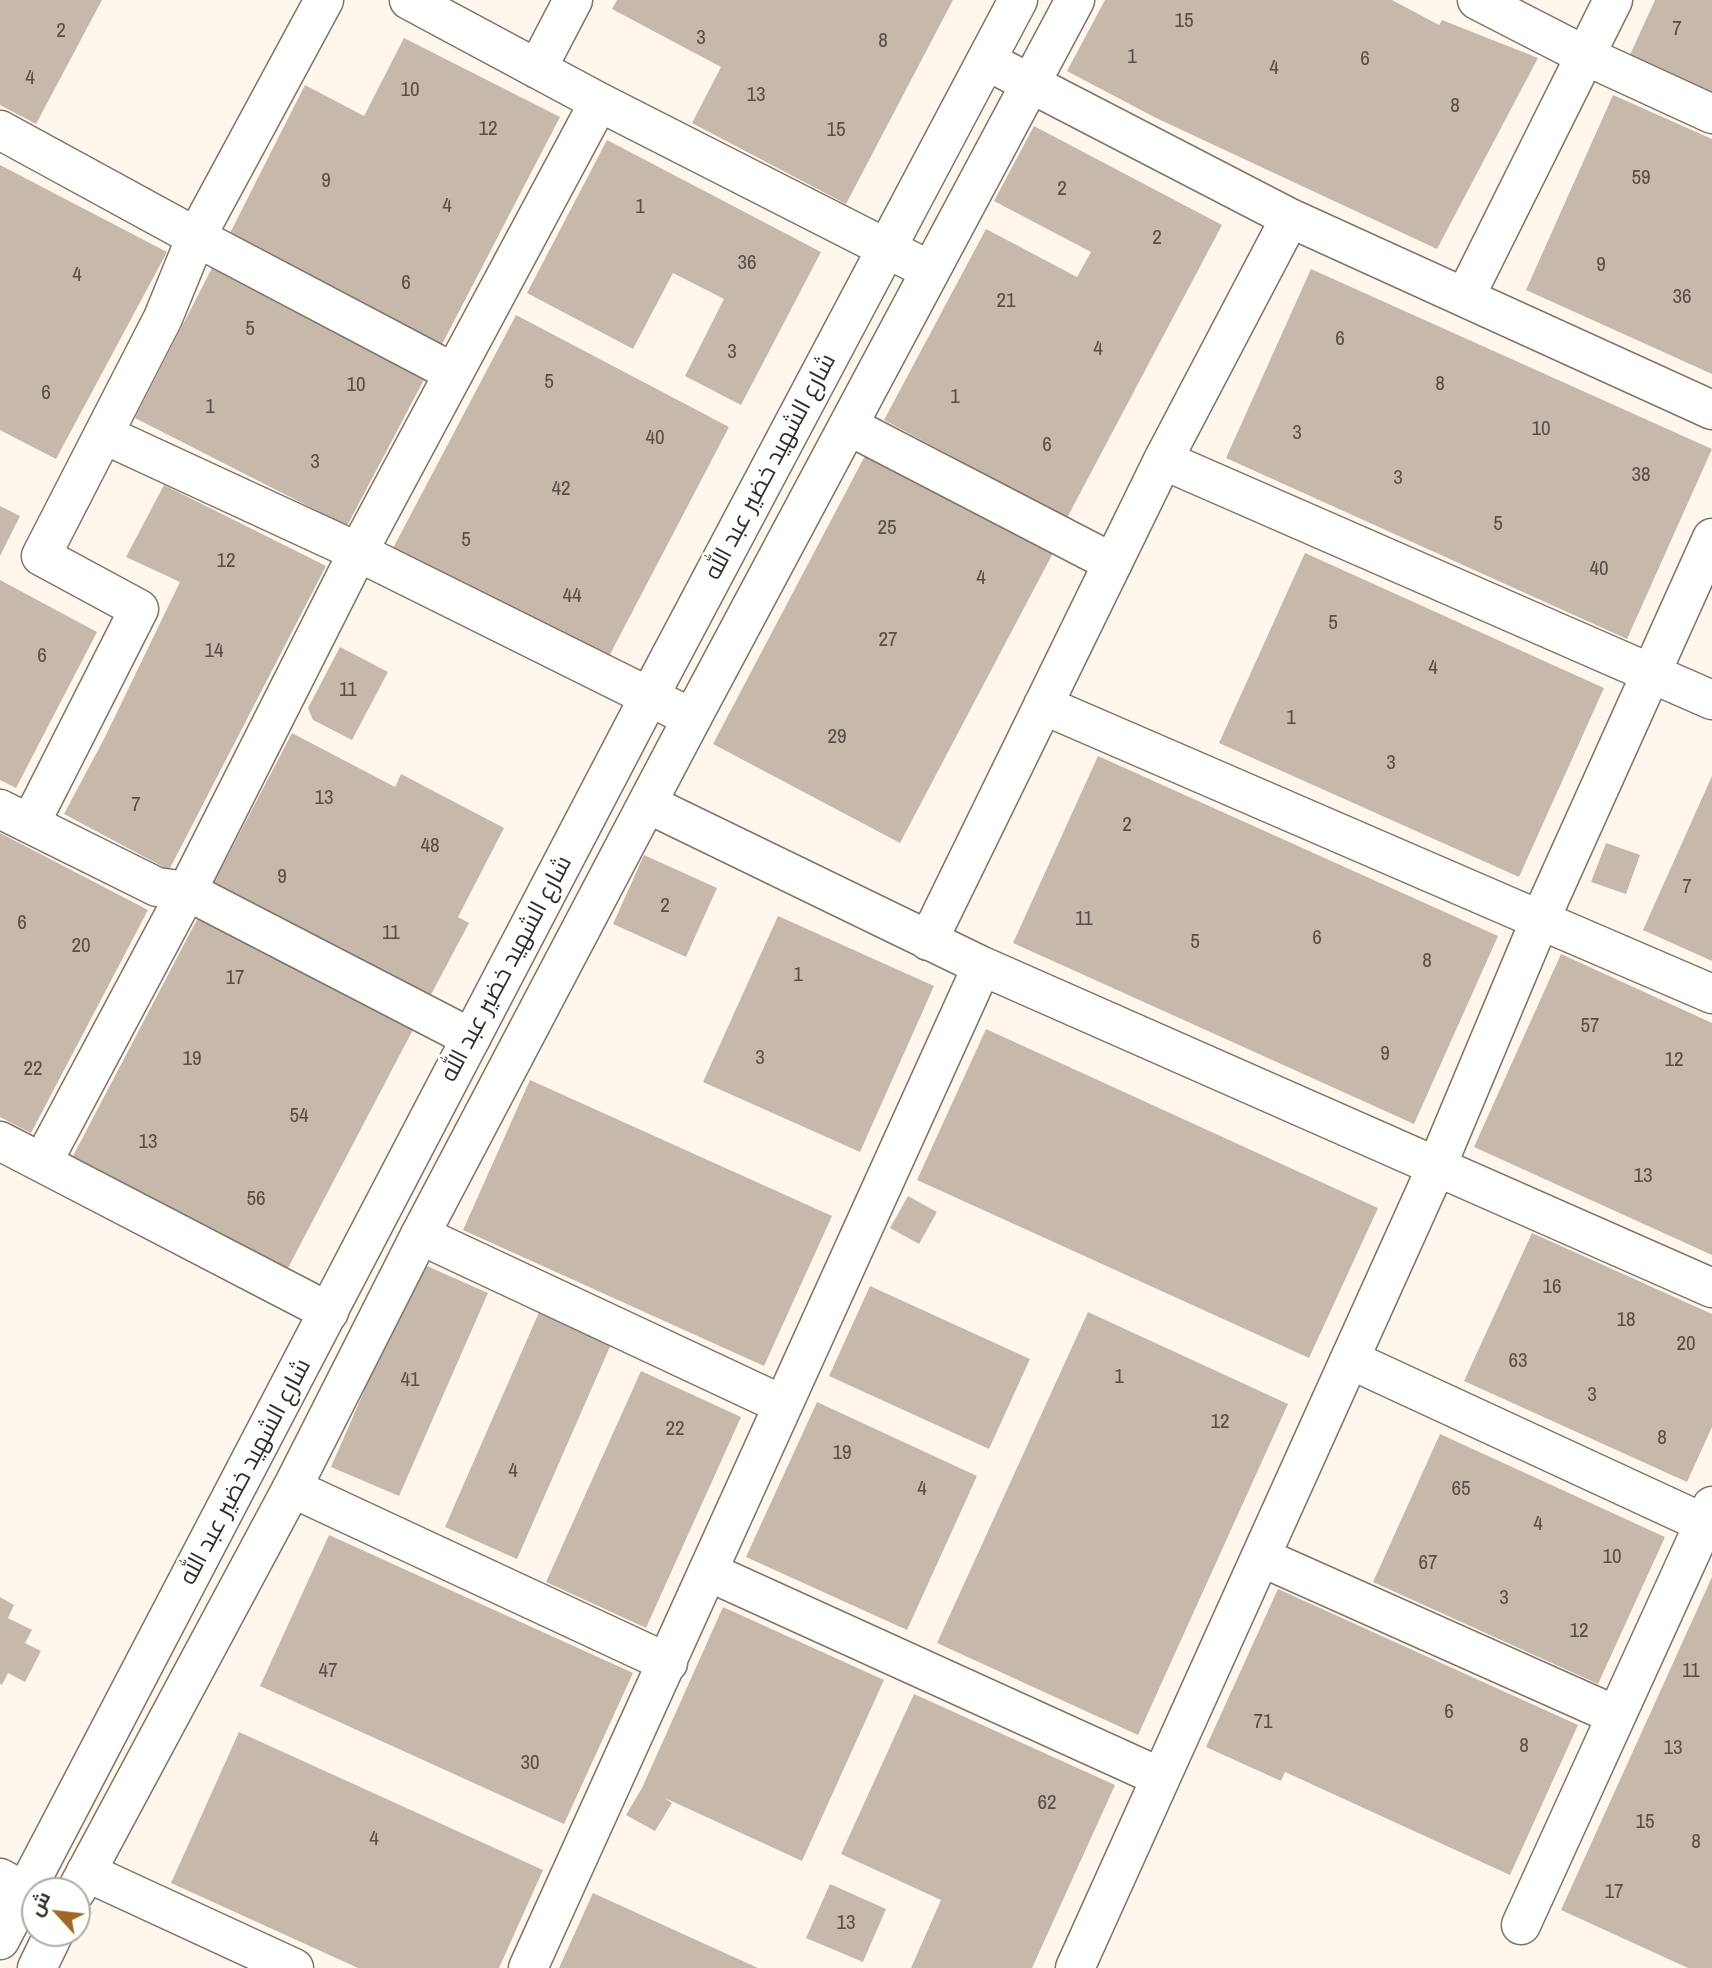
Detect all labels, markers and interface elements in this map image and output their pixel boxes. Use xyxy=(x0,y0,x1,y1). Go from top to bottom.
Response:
house number: 15 xyxy=(1174,8,1194,34)
house number: 7 xyxy=(1672,16,1682,42)
house number: 2 xyxy=(56,18,66,44)
house number: 3 xyxy=(696,25,706,51)
house number: 8 xyxy=(878,28,888,54)
house number: 1 xyxy=(1127,44,1137,70)
house number: 6 xyxy=(1360,46,1370,72)
house number: 4 xyxy=(1269,55,1279,81)
house number: 4 xyxy=(25,65,35,91)
house number: 10 xyxy=(400,77,420,103)
house number: 13 xyxy=(746,82,766,108)
house number: 8 xyxy=(1450,93,1460,119)
house number: 12 xyxy=(478,116,498,142)
house number: 15 xyxy=(826,117,846,143)
house number: 59 xyxy=(1631,165,1651,191)
house number: 9 xyxy=(321,168,331,194)
house number: 2 xyxy=(1057,176,1067,202)
house number: 4 xyxy=(442,193,452,219)
house number: 1 xyxy=(635,194,645,220)
house number: 2 xyxy=(1152,225,1162,251)
house number: 36 xyxy=(737,250,757,276)
house number: 9 xyxy=(1596,252,1606,278)
house number: 4 xyxy=(72,262,82,288)
house number: 6 xyxy=(401,270,411,296)
house number: 36 xyxy=(1672,284,1692,310)
house number: 21 xyxy=(996,288,1016,314)
house number: 5 xyxy=(245,316,255,342)
house number: 6 xyxy=(1335,326,1345,352)
house number: 4 xyxy=(1093,336,1103,362)
house number: 3 xyxy=(727,339,737,365)
street label: شارع الشهيد خضير عبد الله xyxy=(699,349,843,585)
house number: 5 xyxy=(544,369,554,395)
house number: 8 xyxy=(1435,371,1445,397)
house number: 10 xyxy=(346,372,366,398)
house number: 6 xyxy=(41,380,51,406)
house number: 1 xyxy=(950,384,960,410)
house number: 1 xyxy=(205,394,215,420)
house number: 10 xyxy=(1531,416,1551,442)
house number: 3 xyxy=(1292,420,1302,446)
house number: 40 xyxy=(645,425,665,451)
house number: 6 xyxy=(1042,432,1052,458)
house number: 3 xyxy=(310,449,320,475)
house number: 38 xyxy=(1631,462,1651,488)
house number: 3 xyxy=(1393,465,1403,491)
house number: 42 xyxy=(551,476,571,502)
house number: 5 xyxy=(1493,511,1503,537)
house number: 25 xyxy=(877,515,897,541)
house number: 5 xyxy=(461,527,471,553)
house number: 12 xyxy=(216,548,236,574)
house number: 40 xyxy=(1589,556,1609,582)
house number: 4 xyxy=(976,565,986,591)
house number: 44 xyxy=(562,583,582,609)
house number: 5 xyxy=(1328,610,1338,636)
house number: 27 xyxy=(878,627,898,653)
house number: 14 xyxy=(204,638,224,664)
house number: 6 xyxy=(37,643,47,669)
house number: 4 xyxy=(1428,655,1438,681)
house number: 11 xyxy=(339,677,357,703)
house number: 1 xyxy=(1286,705,1296,731)
house number: 29 xyxy=(827,724,847,750)
house number: 3 xyxy=(1386,750,1396,776)
house number: 13 xyxy=(314,785,334,811)
house number: 7 xyxy=(131,792,141,818)
house number: 2 xyxy=(1122,812,1132,838)
house number: 48 xyxy=(420,833,440,859)
street label: شارع الشهيد خضير عبد الله xyxy=(435,851,579,1087)
house number: 9 xyxy=(277,864,287,890)
house number: 7 xyxy=(1682,874,1692,900)
house number: 2 xyxy=(660,893,670,919)
house number: 11 xyxy=(1075,906,1093,932)
house number: 6 xyxy=(17,910,27,936)
house number: 11 xyxy=(382,920,400,946)
house number: 6 xyxy=(1312,925,1322,951)
house number: 5 xyxy=(1190,929,1200,955)
house number: 20 xyxy=(71,933,91,959)
house number: 8 xyxy=(1422,948,1432,974)
house number: 1 xyxy=(793,962,803,988)
house number: 17 xyxy=(225,965,245,991)
house number: 57 xyxy=(1580,1013,1600,1039)
house number: 9 xyxy=(1380,1041,1390,1067)
house number: 3 xyxy=(755,1045,765,1071)
house number: 19 xyxy=(182,1046,202,1072)
house number: 12 xyxy=(1664,1047,1684,1073)
house number: 22 xyxy=(23,1056,43,1082)
house number: 54 xyxy=(289,1103,309,1129)
house number: 13 xyxy=(138,1129,158,1155)
house number: 13 xyxy=(1633,1163,1653,1189)
house number: 56 xyxy=(246,1186,266,1212)
house number: 16 xyxy=(1542,1274,1562,1300)
house number: 18 xyxy=(1616,1307,1636,1333)
house number: 20 xyxy=(1676,1331,1696,1357)
house number: 63 xyxy=(1508,1348,1528,1374)
street label: شارع الشهيد خضير عبد الله xyxy=(174,1354,318,1590)
house number: 1 xyxy=(1114,1364,1124,1390)
house number: 41 xyxy=(400,1367,420,1393)
house number: 3 xyxy=(1587,1382,1597,1408)
house number: 12 xyxy=(1210,1409,1230,1435)
house number: 22 xyxy=(665,1416,685,1442)
house number: 8 xyxy=(1657,1425,1667,1451)
house number: 19 xyxy=(832,1440,852,1466)
house number: 4 xyxy=(508,1458,518,1484)
house number: 4 xyxy=(917,1476,927,1502)
house number: 65 xyxy=(1451,1476,1471,1502)
house number: 4 xyxy=(1533,1511,1543,1537)
house number: 10 xyxy=(1602,1544,1622,1570)
house number: 67 xyxy=(1418,1550,1438,1576)
house number: 3 xyxy=(1499,1585,1509,1611)
house number: 12 xyxy=(1569,1618,1589,1644)
house number: 47 xyxy=(318,1658,338,1684)
house number: 11 xyxy=(1682,1658,1700,1684)
house number: 6 xyxy=(1444,1699,1454,1725)
house number: 71 xyxy=(1253,1709,1273,1735)
house number: 8 xyxy=(1519,1733,1529,1759)
house number: 13 xyxy=(1663,1735,1683,1761)
house number: 30 xyxy=(520,1750,540,1776)
house number: 62 xyxy=(1037,1790,1057,1816)
house number: 15 xyxy=(1635,1809,1655,1835)
house number: 4 xyxy=(369,1826,379,1852)
house number: 8 xyxy=(1691,1829,1701,1855)
north arrow xyxy=(21,1877,91,1947)
house number: 17 xyxy=(1604,1879,1624,1905)
text: ش xyxy=(22,1887,56,1920)
house number: 13 xyxy=(836,1910,856,1936)

